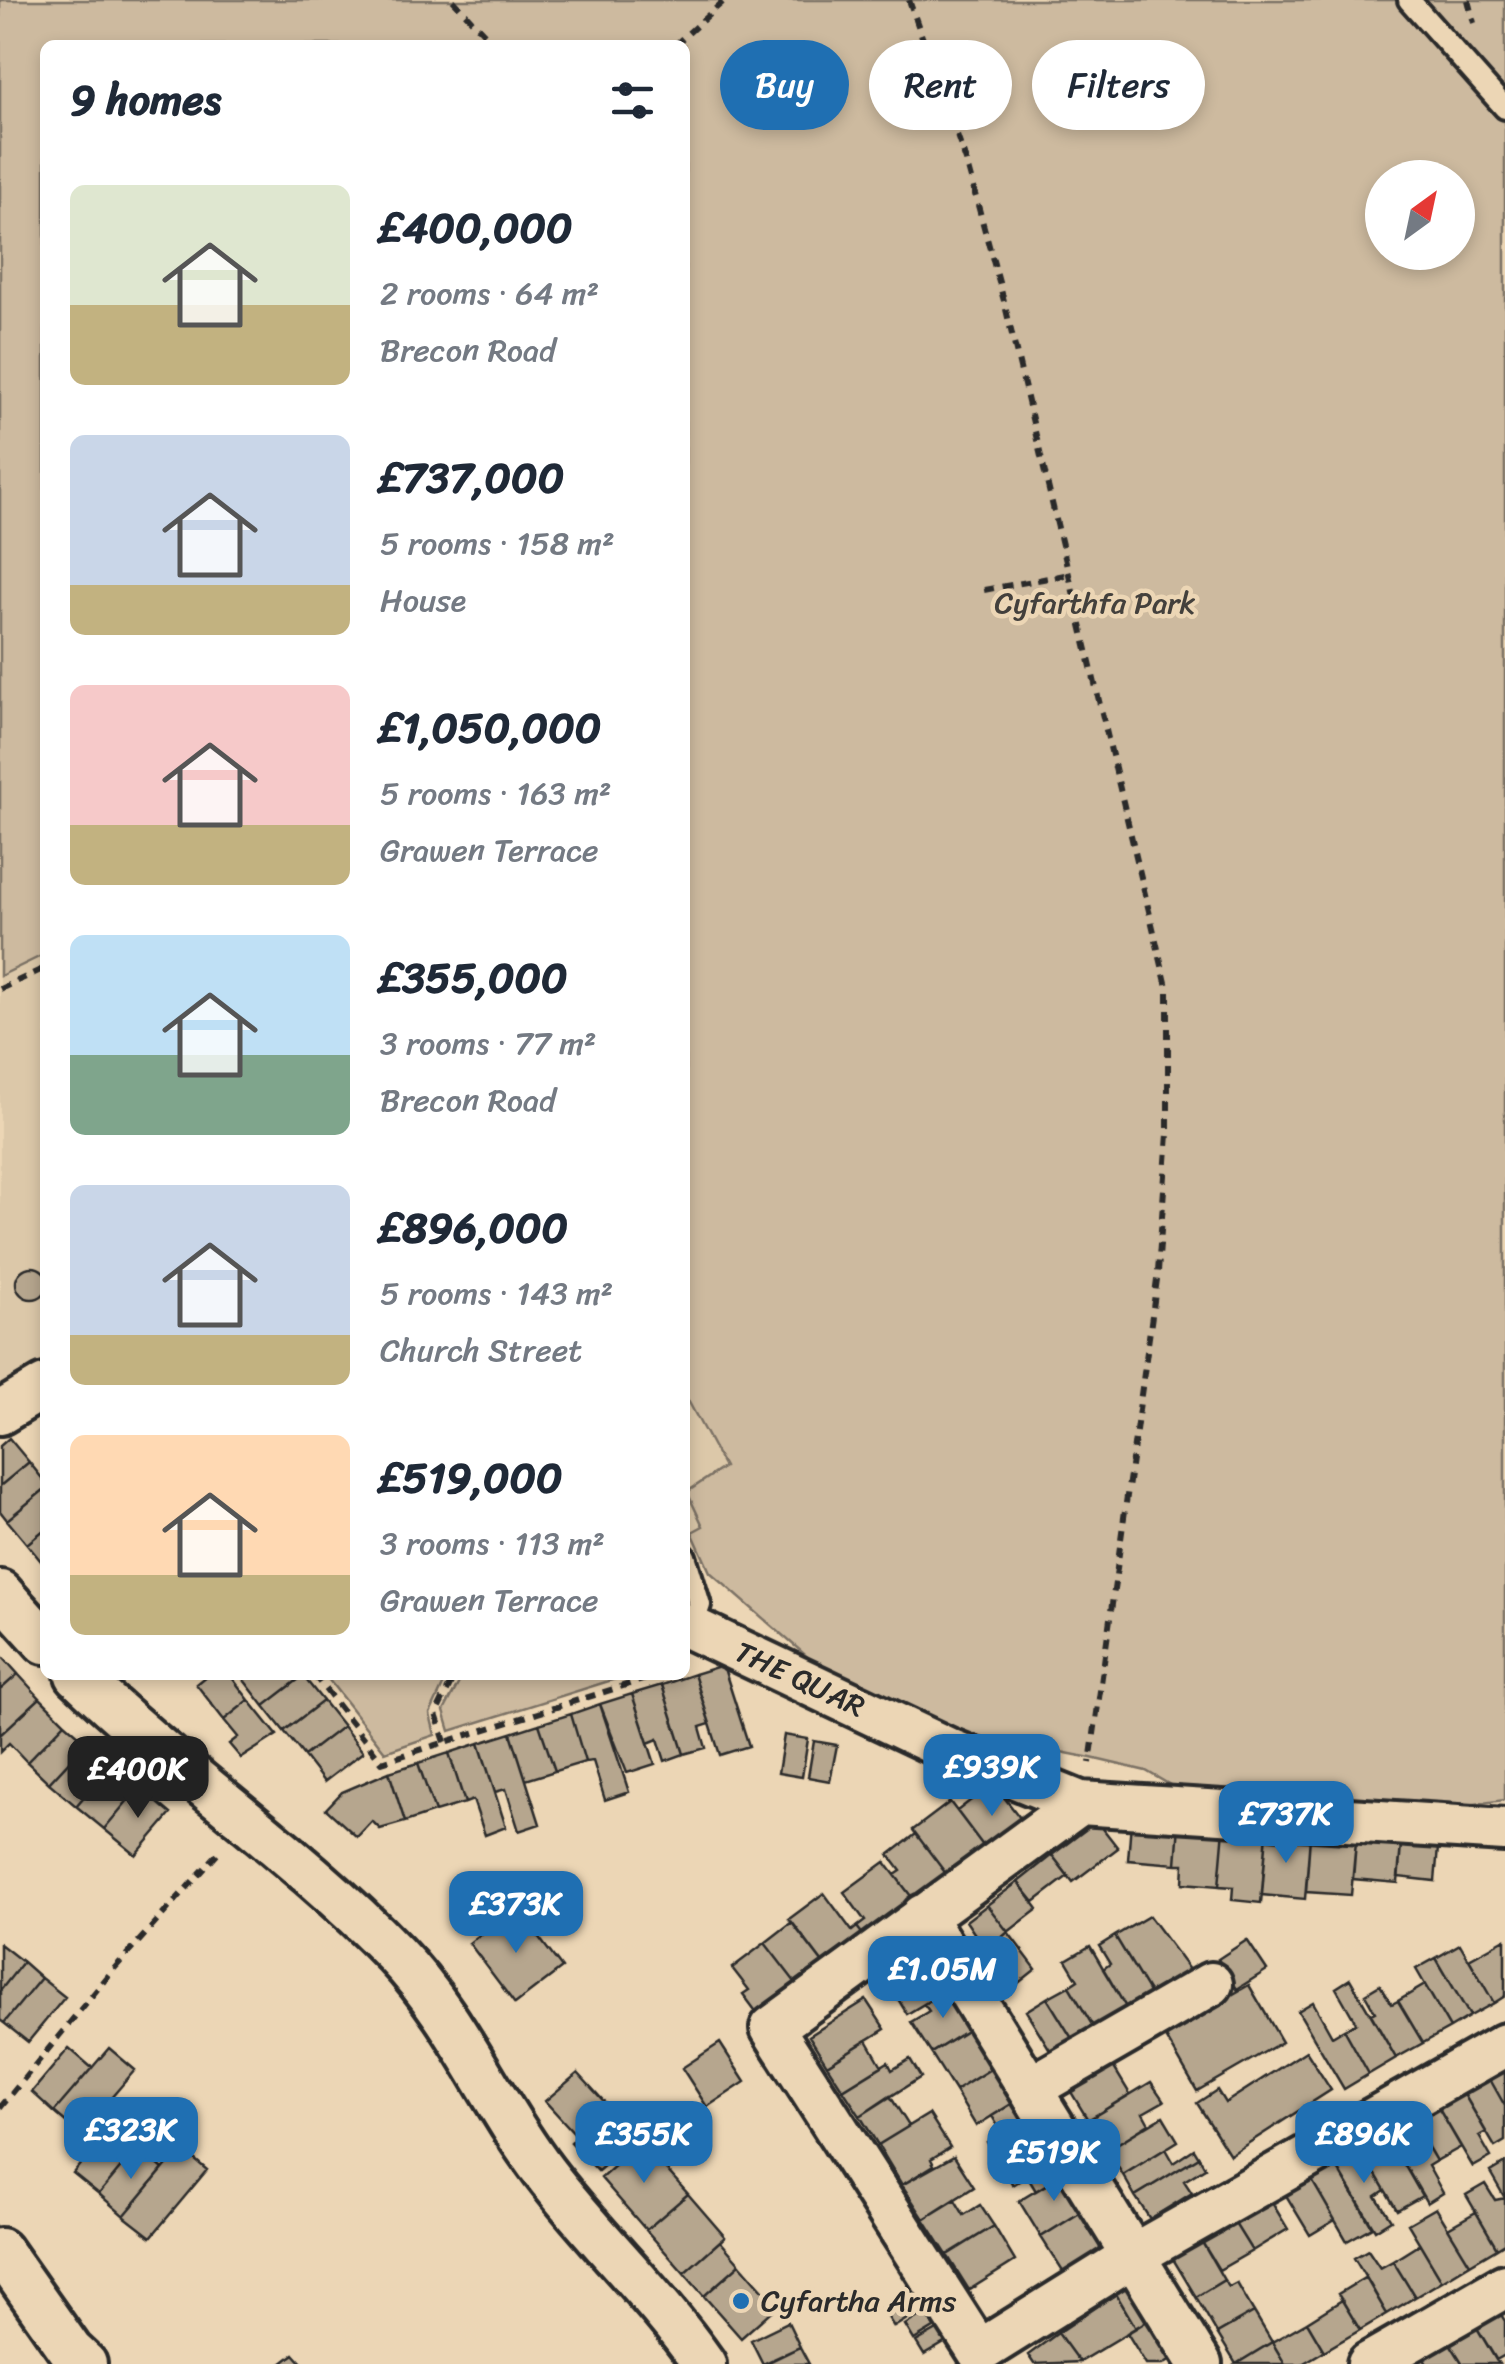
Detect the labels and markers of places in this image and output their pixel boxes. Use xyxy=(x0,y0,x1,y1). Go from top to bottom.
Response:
pin: £939K xyxy=(922,1734,1062,1819)
pin: £400K xyxy=(68,1736,208,1821)
pin: £737K xyxy=(1216,1781,1356,1866)
pin: £373K xyxy=(446,1871,586,1956)
pin: £1.05M xyxy=(862,1936,1024,2021)
pin: £323K xyxy=(61,2097,201,2182)
pin: £355K xyxy=(574,2101,714,2186)
pin: £896K xyxy=(1294,2101,1434,2186)
pin: £519K xyxy=(984,2119,1124,2204)
place label: Cyfartha Arms xyxy=(761,2274,956,2328)
marker: Cyfartha Arms xyxy=(730,2290,752,2312)

